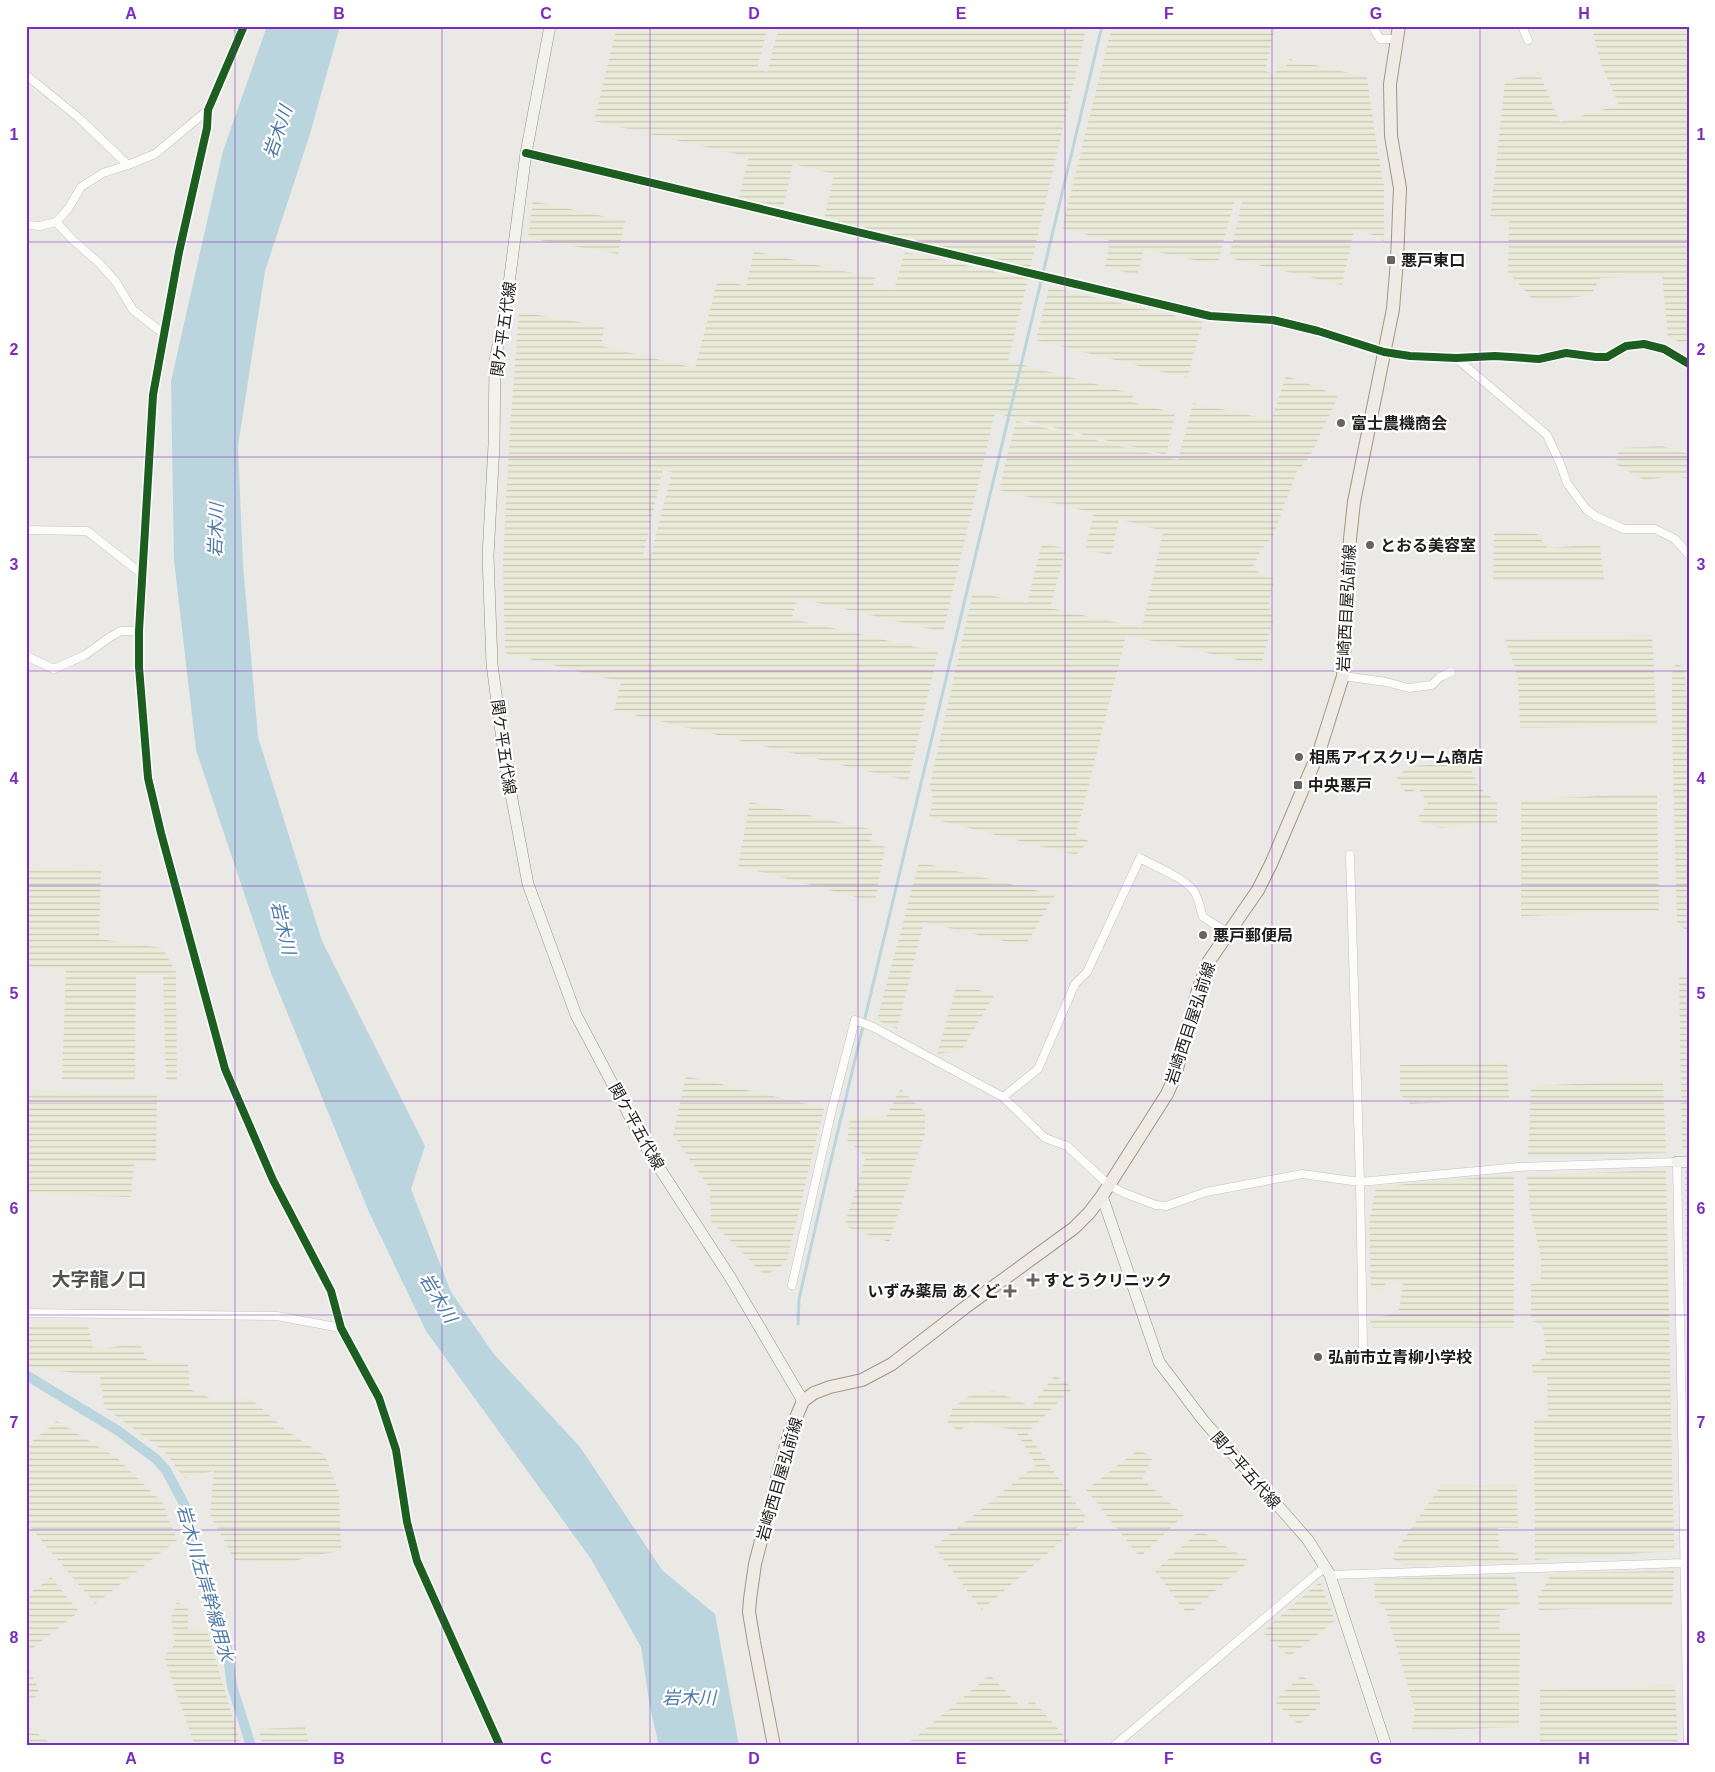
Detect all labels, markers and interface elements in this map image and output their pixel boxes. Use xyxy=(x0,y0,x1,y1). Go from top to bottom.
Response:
text: A xyxy=(125,5,137,22)
text: B xyxy=(333,5,345,22)
text: C xyxy=(540,5,552,22)
text: D xyxy=(748,5,760,22)
text: E xyxy=(956,5,967,22)
text: F xyxy=(1164,5,1174,22)
text: G xyxy=(1370,5,1382,22)
text: H xyxy=(1578,5,1590,22)
water label: 岩木川 xyxy=(260,101,297,161)
text: 1 xyxy=(10,126,19,143)
text: 1 xyxy=(1697,126,1706,143)
place label: 悪戸東口 xyxy=(1401,252,1465,269)
marker: 悪戸東口 xyxy=(1385,254,1397,266)
street label: 関ケ平五代線 xyxy=(488,280,519,378)
text: 2 xyxy=(10,341,19,358)
text: 2 xyxy=(1697,341,1706,358)
place label: 富士農機商会 xyxy=(1351,414,1447,432)
marker: 富士農機商会 xyxy=(1335,417,1347,429)
water label: 岩木川 xyxy=(205,501,227,557)
place label: とおる美容室 xyxy=(1380,537,1476,554)
marker: とおる美容室 xyxy=(1364,539,1376,551)
street label: 岩崎西目屋弘前線 xyxy=(1335,544,1358,672)
text: 3 xyxy=(10,556,19,573)
text: 3 xyxy=(1697,556,1706,573)
street label: 関ケ平五代線 xyxy=(488,698,519,796)
place label: 相馬アイスクリーム商店 xyxy=(1309,749,1483,766)
marker: 相馬アイスクリーム商店 xyxy=(1293,751,1305,763)
text: 4 xyxy=(10,770,19,787)
text: 4 xyxy=(1697,770,1706,787)
place label: 中央悪戸 xyxy=(1308,777,1372,794)
marker: 中央悪戸 xyxy=(1292,779,1304,791)
water label: 岩木川 xyxy=(267,899,299,959)
place label: 悪戸郵便局 xyxy=(1213,927,1293,944)
marker: 悪戸郵便局 xyxy=(1197,929,1209,941)
street label: 岩崎西目屋弘前線 xyxy=(1163,960,1218,1087)
text: 5 xyxy=(10,985,19,1002)
text: 5 xyxy=(1697,985,1706,1002)
street label: 関ケ平五代線 xyxy=(606,1080,667,1172)
text: 6 xyxy=(10,1200,19,1217)
text: 6 xyxy=(1697,1200,1706,1217)
district label: 大字龍ノ口 xyxy=(51,1269,147,1290)
water label: 岩木川 xyxy=(416,1270,462,1328)
place label: すとうクリニック xyxy=(1044,1272,1172,1289)
marker: すとうクリニック xyxy=(1026,1273,1040,1287)
place label: いずみ薬局 あくど xyxy=(868,1283,1000,1300)
marker: いずみ薬局 あくど xyxy=(1004,1285,1016,1297)
place label: 弘前市立青柳小学校 xyxy=(1328,1349,1472,1366)
marker: 弘前市立青柳小学校 xyxy=(1312,1351,1324,1363)
text: 7 xyxy=(10,1414,19,1431)
text: 7 xyxy=(1697,1414,1706,1431)
street label: 岩崎西目屋弘前線 xyxy=(754,1415,805,1543)
street label: 関ケ平五代線 xyxy=(1208,1429,1284,1512)
water label: 岩木川左岸幹線用水 xyxy=(173,1502,237,1666)
text: 8 xyxy=(10,1629,19,1646)
text: 8 xyxy=(1697,1629,1706,1646)
water label: 岩木川 xyxy=(662,1688,718,1708)
text: A xyxy=(125,1750,137,1767)
text: B xyxy=(333,1750,345,1767)
text: C xyxy=(540,1750,552,1767)
text: D xyxy=(748,1750,760,1767)
text: E xyxy=(956,1750,967,1767)
text: F xyxy=(1164,1750,1174,1767)
text: G xyxy=(1370,1750,1382,1767)
text: H xyxy=(1578,1750,1590,1767)

